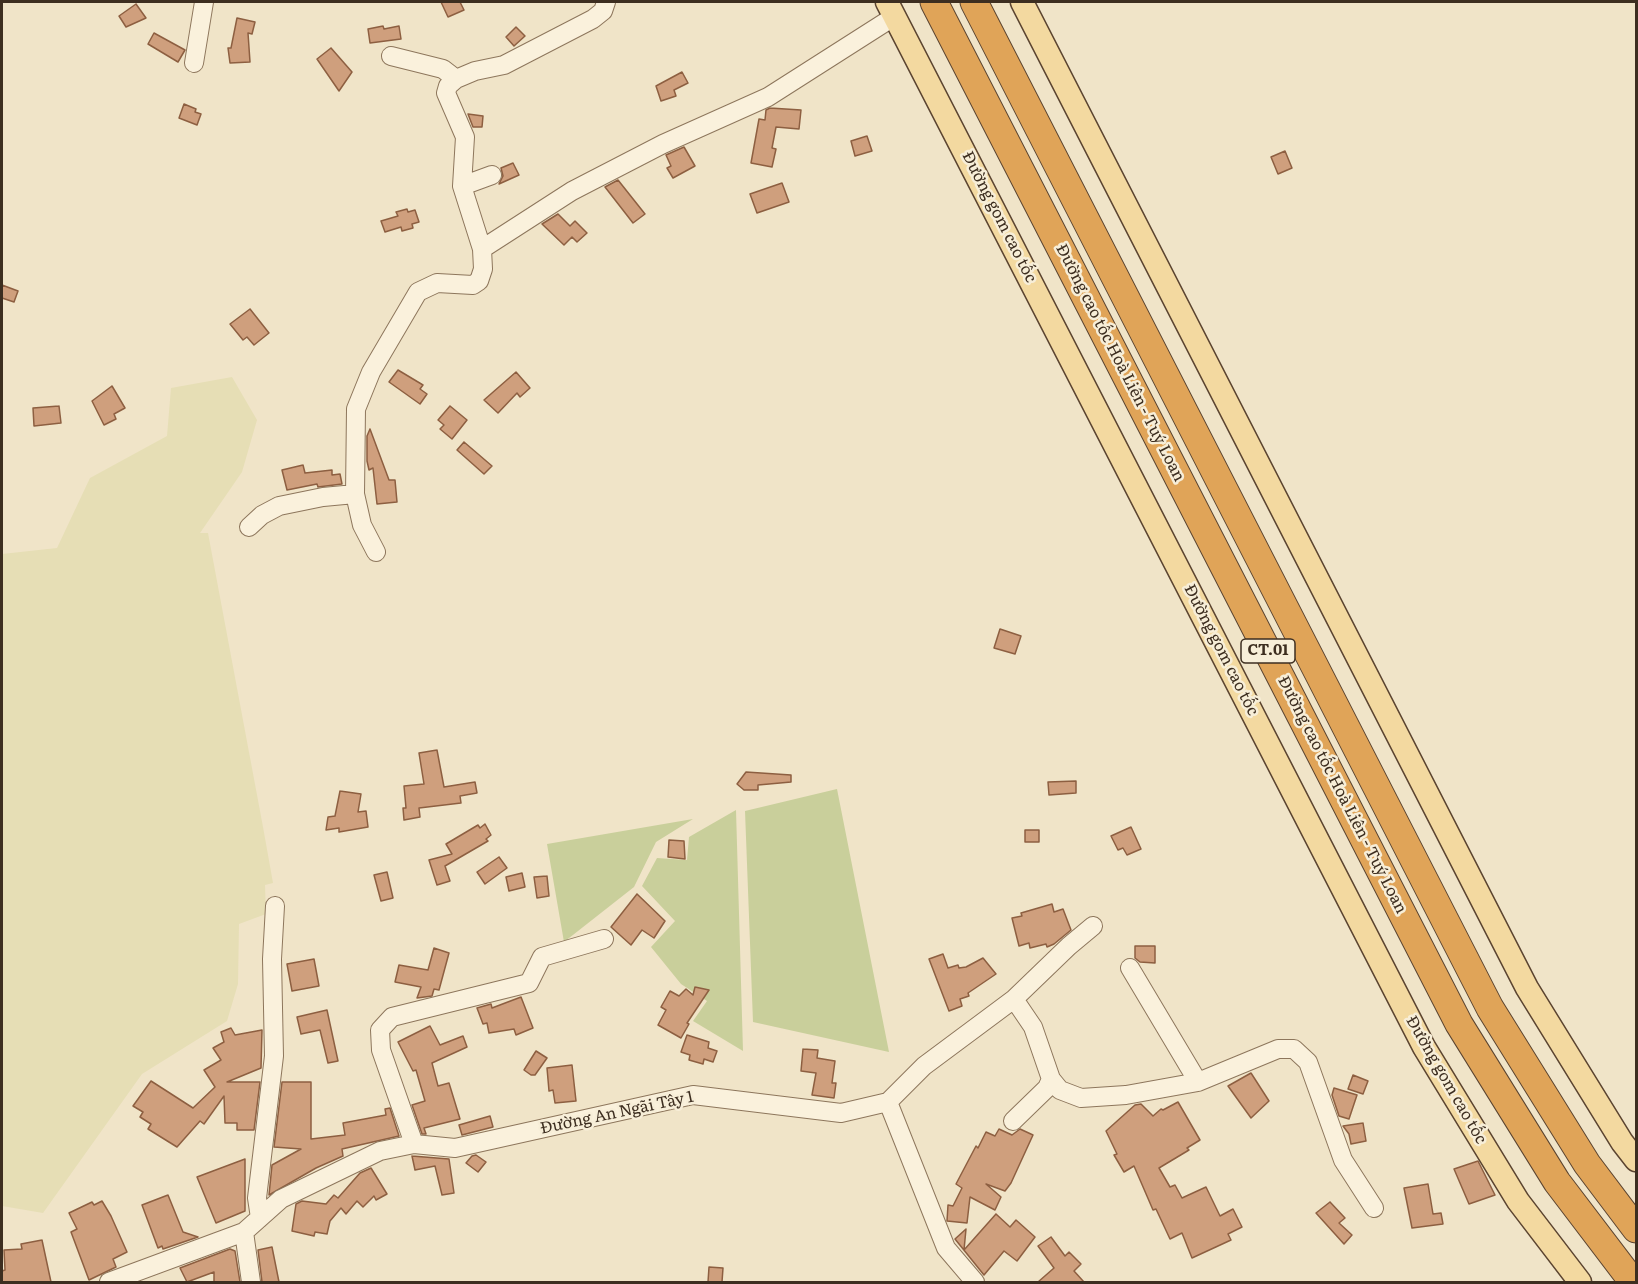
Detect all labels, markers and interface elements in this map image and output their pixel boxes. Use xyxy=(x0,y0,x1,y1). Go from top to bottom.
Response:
street label: Đường gom cao tốc xyxy=(958,148,1040,286)
street label: Đường cao tốc Hoà Liên - Tuý Loan xyxy=(1051,241,1189,485)
street label: Đường gom cao tốc xyxy=(1180,581,1262,719)
road number: CT.01 xyxy=(1241,639,1295,663)
street label: Đường cao tốc Hoà Liên - Tuý Loan xyxy=(1273,673,1411,917)
street label: Đường gom cao tốc xyxy=(1402,1013,1490,1147)
street label: Đường An Ngãi Tây 1 xyxy=(539,1087,695,1139)

